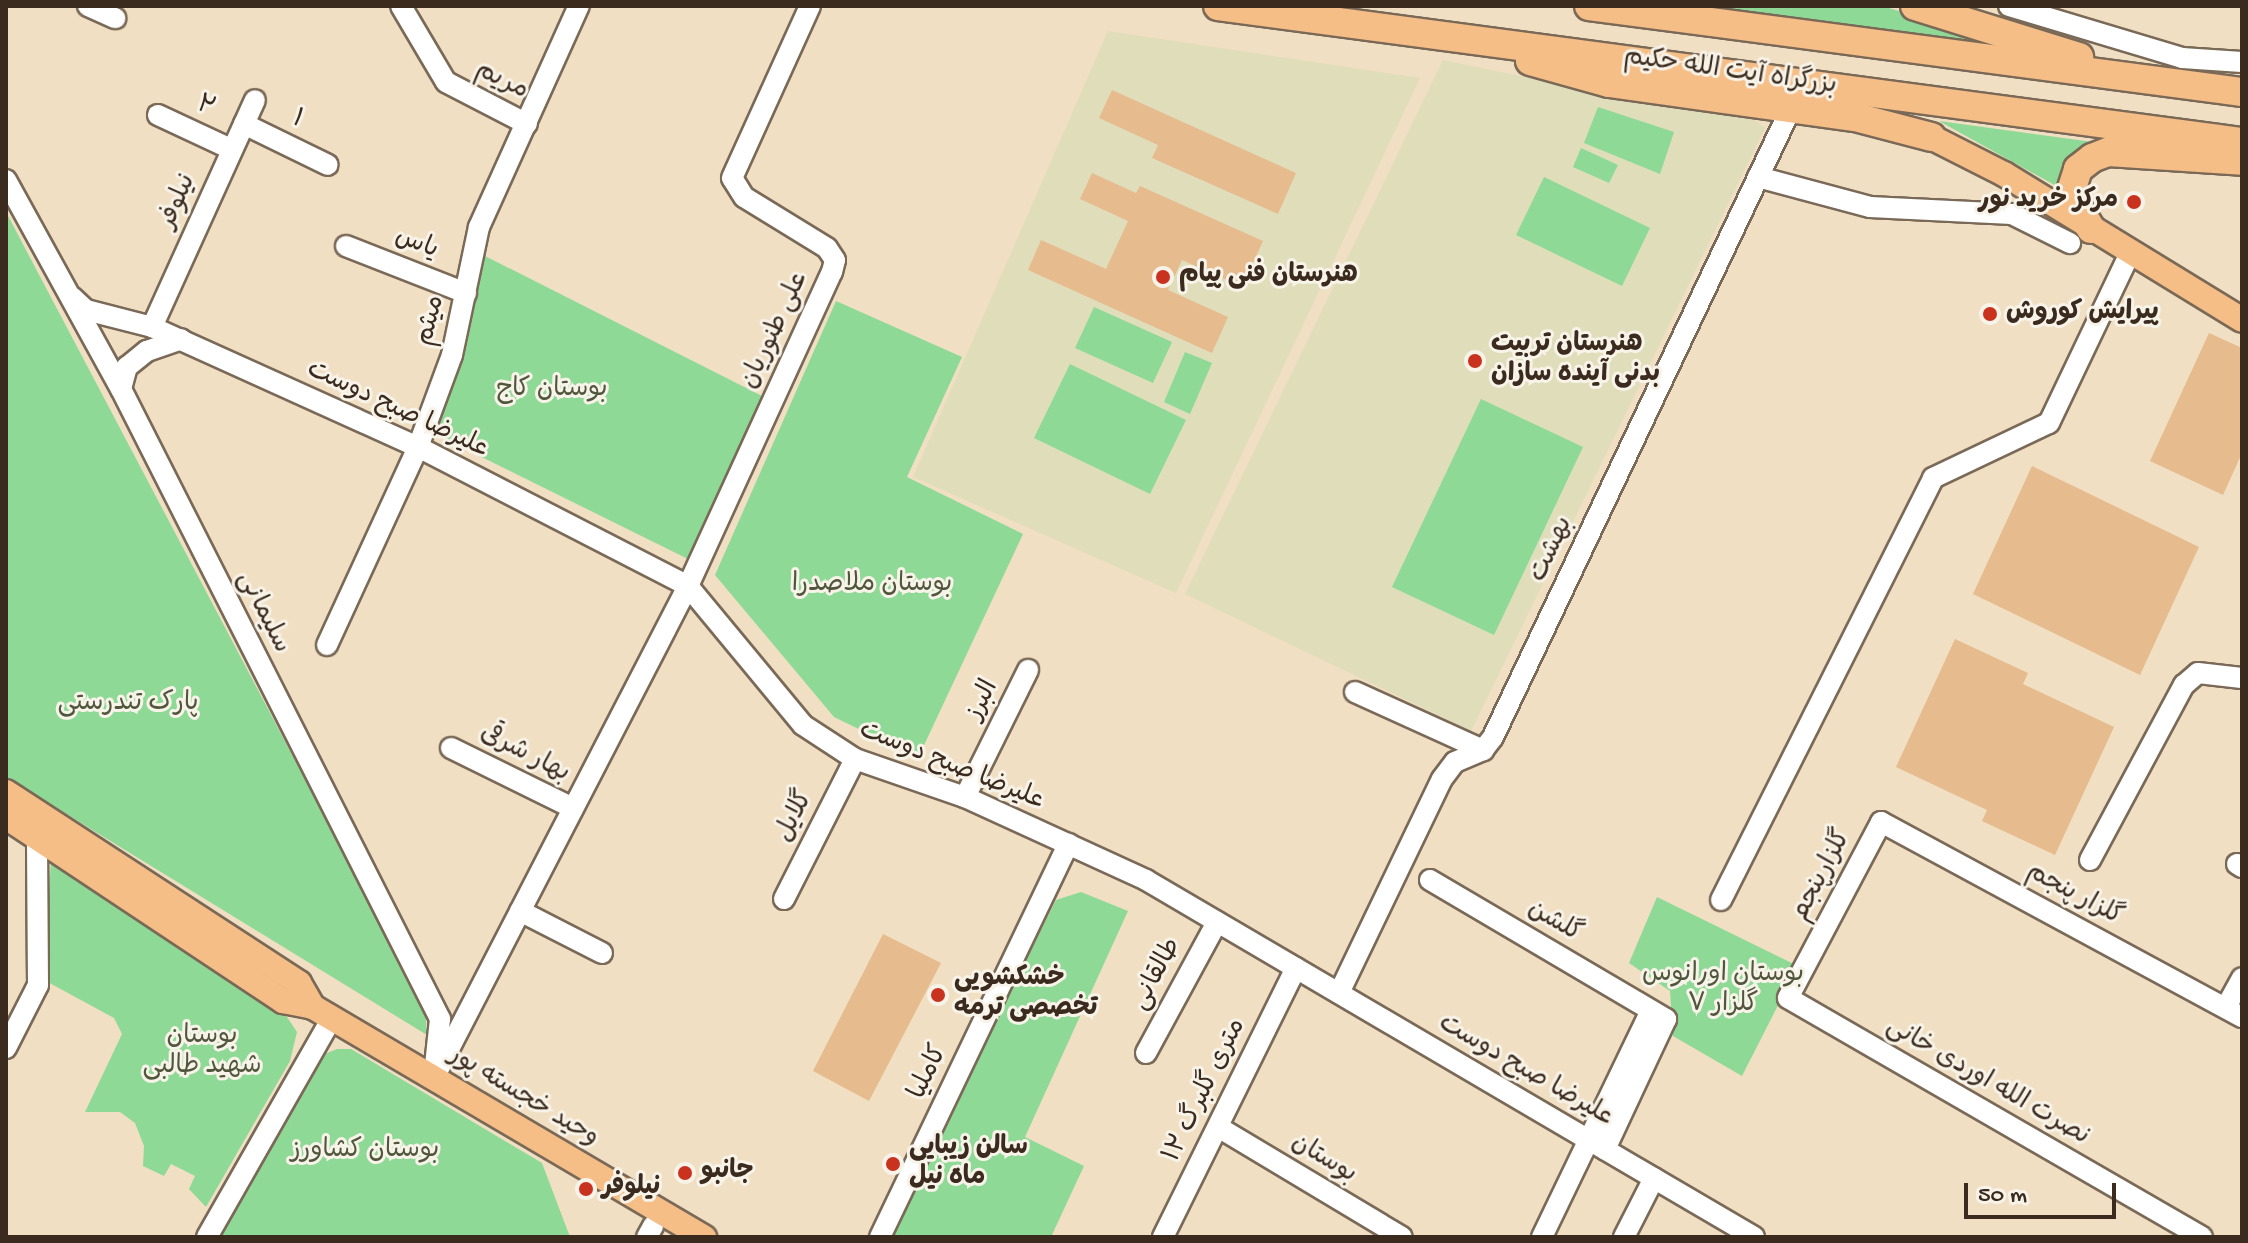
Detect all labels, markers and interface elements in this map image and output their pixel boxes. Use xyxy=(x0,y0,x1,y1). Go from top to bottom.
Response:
street label: بزرگراه آیت الله حکیم xyxy=(1622,43,1838,103)
street label: مریم xyxy=(469,56,533,108)
street label: ۲ xyxy=(190,90,220,126)
street label: ۱ xyxy=(286,105,308,137)
street label: نیلوفر xyxy=(153,170,205,234)
place label: مرکز خرید نور xyxy=(1979,186,2118,218)
marker: مرکز خرید نور xyxy=(2125,193,2143,211)
street label: یاس xyxy=(390,223,442,267)
place label: هنرستان فنی پیام xyxy=(1179,261,1358,293)
street label: علی طنوریان xyxy=(735,268,817,394)
marker: هنرستان فنی پیام xyxy=(1154,268,1172,286)
street label: میثم xyxy=(411,293,453,349)
place label: پیرایش کوروش xyxy=(2006,298,2159,330)
marker: پیرایش کوروش xyxy=(1981,305,1999,323)
place label: هنرستان تربیت بدنی آینده سازان xyxy=(1491,330,1660,392)
marker: هنرستان تربیت بدنی آینده سازان xyxy=(1466,352,1484,370)
street label: علیرضا صبح دوست xyxy=(301,355,493,467)
park label: بوستان کاج xyxy=(496,375,608,407)
street label: بهشت xyxy=(1524,512,1582,588)
street label: سلیمانی xyxy=(228,567,296,659)
park label: بوستان ملاصدرا xyxy=(792,570,952,602)
street label: البرز xyxy=(961,676,1007,726)
park label: پارک تندرستی xyxy=(57,689,199,721)
street label: علیرضا صبح دوست xyxy=(854,716,1048,818)
street label: بهار شرقی xyxy=(474,719,574,791)
street label: گلایل xyxy=(770,786,822,848)
street label: گلزارپنجم xyxy=(1786,825,1860,927)
street label: گلزار پنجم xyxy=(2020,858,2128,934)
street label: گلشن xyxy=(1521,895,1587,951)
street label: طالقانی xyxy=(1126,934,1190,1016)
park label: بوستان اورانوس گلزار ۷ xyxy=(1642,960,1804,1022)
place label: خشکشویی تخصصی ترمه xyxy=(954,964,1098,1026)
marker: خشکشویی تخصصی ترمه xyxy=(929,986,947,1004)
street label: علیرضا صبح دوست xyxy=(1432,1009,1618,1135)
street label: نصرت الله اوردی خانی xyxy=(1880,1012,2094,1154)
street label: ۱۲ متری گلبرگ xyxy=(1158,1014,1254,1168)
park label: بوستان شهید طالبی xyxy=(142,1022,262,1084)
street label: وحید خجسته پور xyxy=(442,1041,604,1155)
street label: کاملیا xyxy=(904,1041,956,1105)
street label: بوستان xyxy=(1285,1128,1361,1192)
place label: سالن زیبایی ماه نیل xyxy=(909,1133,1028,1194)
park label: بوستان کشاورز xyxy=(291,1136,439,1168)
marker: سالن زیبایی ماه نیل xyxy=(884,1155,902,1173)
place label: جانبو xyxy=(701,1157,754,1189)
marker: جانبو xyxy=(676,1164,694,1182)
scale bar xyxy=(1968,1167,2120,1217)
place label: نیلوفر xyxy=(602,1173,660,1205)
marker: نیلوفر xyxy=(577,1180,595,1198)
text: 50 m xyxy=(1978,1182,2027,1211)

